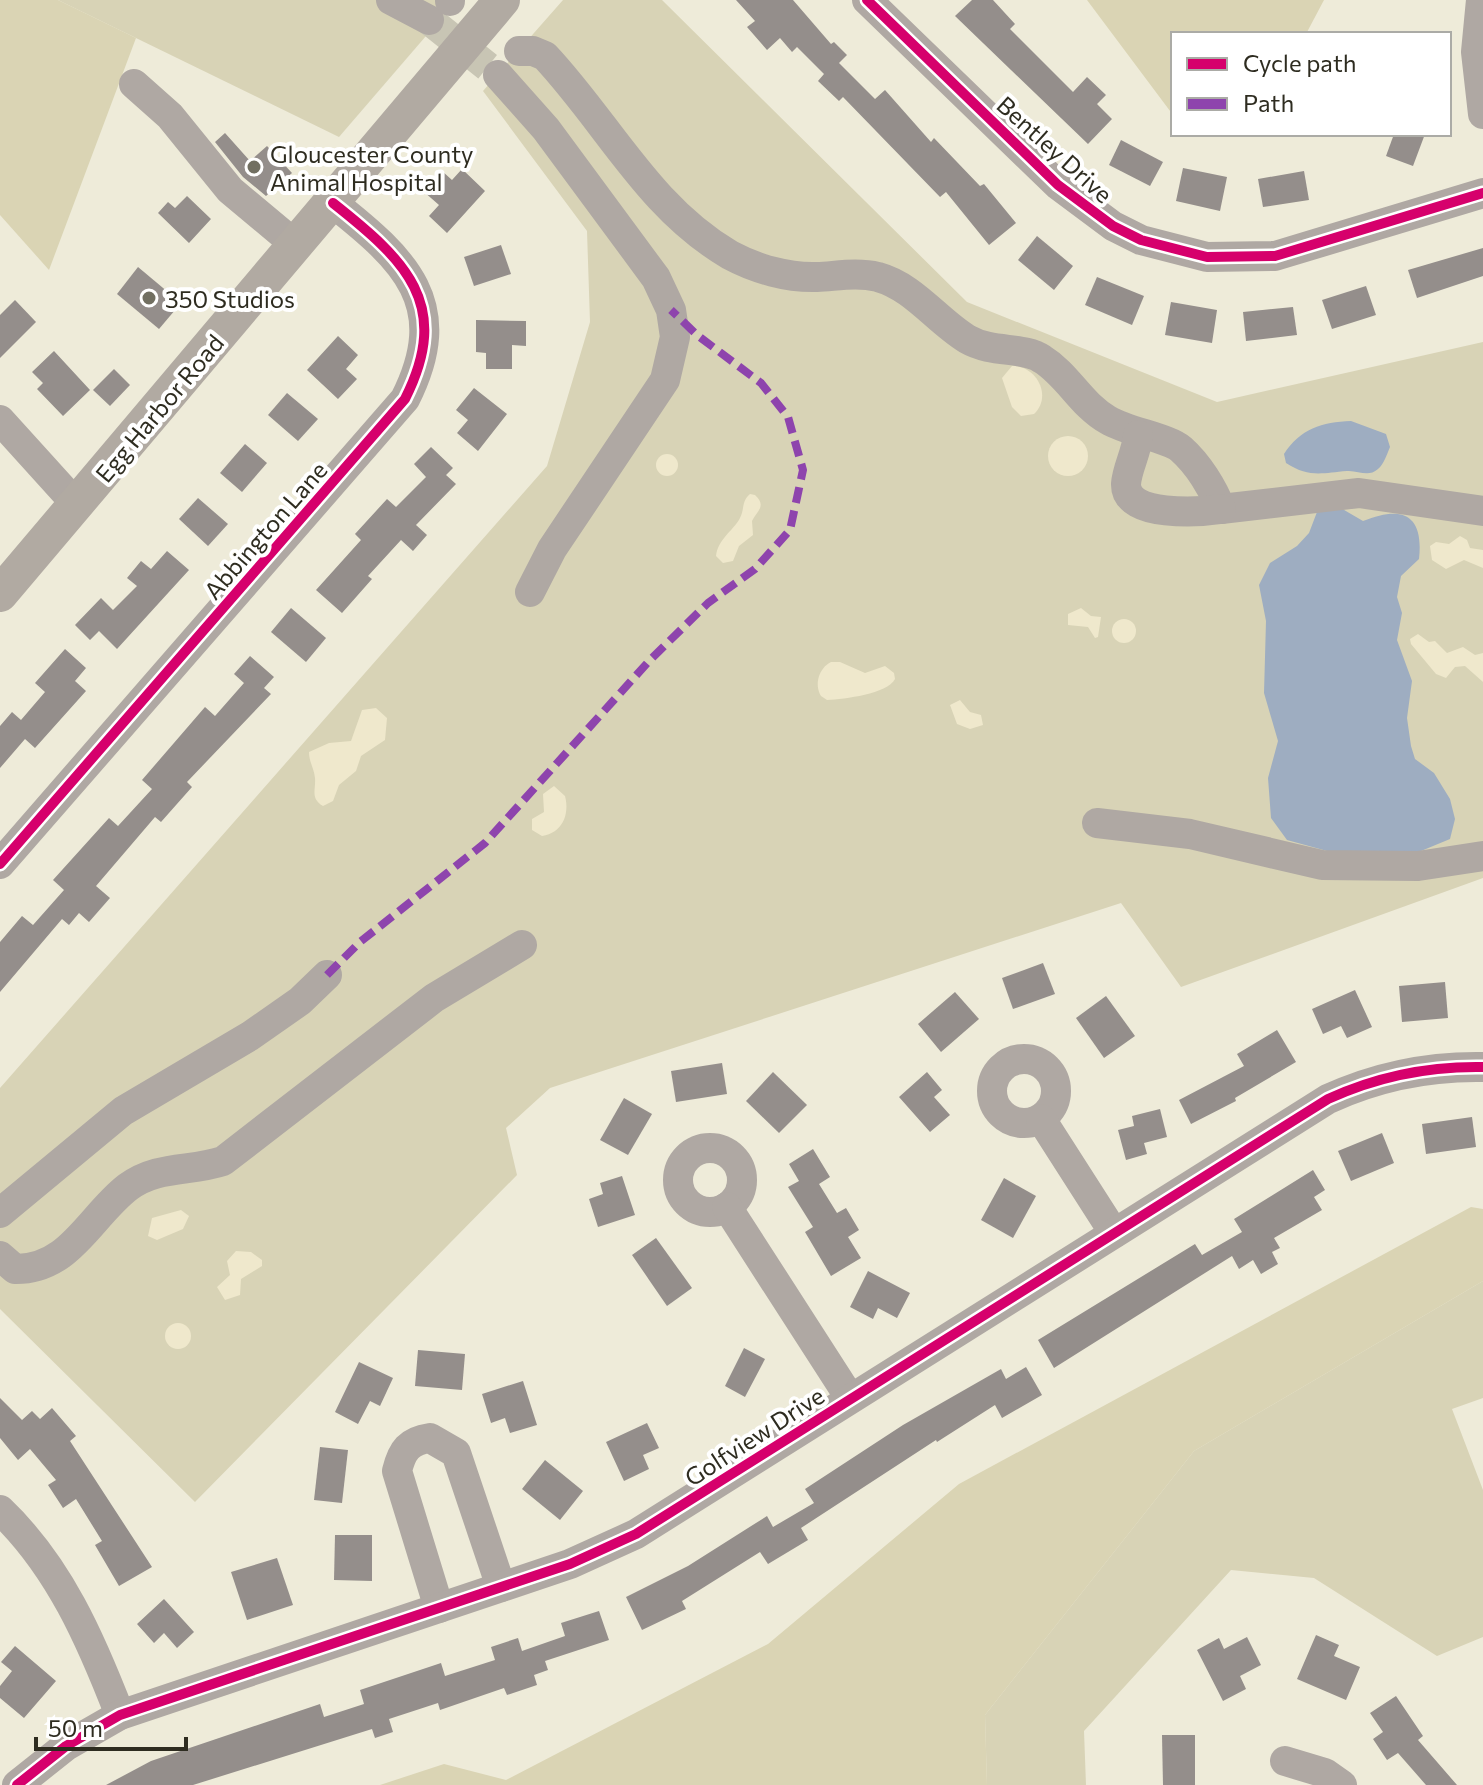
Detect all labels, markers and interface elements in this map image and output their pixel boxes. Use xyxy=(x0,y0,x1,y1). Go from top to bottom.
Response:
legend xyxy=(1171,32,1451,136)
text: Cycle path xyxy=(1243,48,1357,77)
text: Path xyxy=(1243,88,1294,117)
street label: Bentley Drive xyxy=(991,90,1119,208)
place label: Gloucester County Animal Hospital xyxy=(270,139,474,196)
marker: Gloucester County Animal Hospital xyxy=(245,158,263,176)
place label: 350 Studios xyxy=(165,284,295,313)
marker: 350 Studios xyxy=(140,289,158,307)
street label: Egg Harbor Road xyxy=(89,328,229,488)
street label: Abbington Lane xyxy=(197,455,333,605)
street label: Golfview Drive xyxy=(679,1380,829,1492)
scale bar xyxy=(36,1701,186,1751)
text: 50 m xyxy=(48,1713,103,1742)

